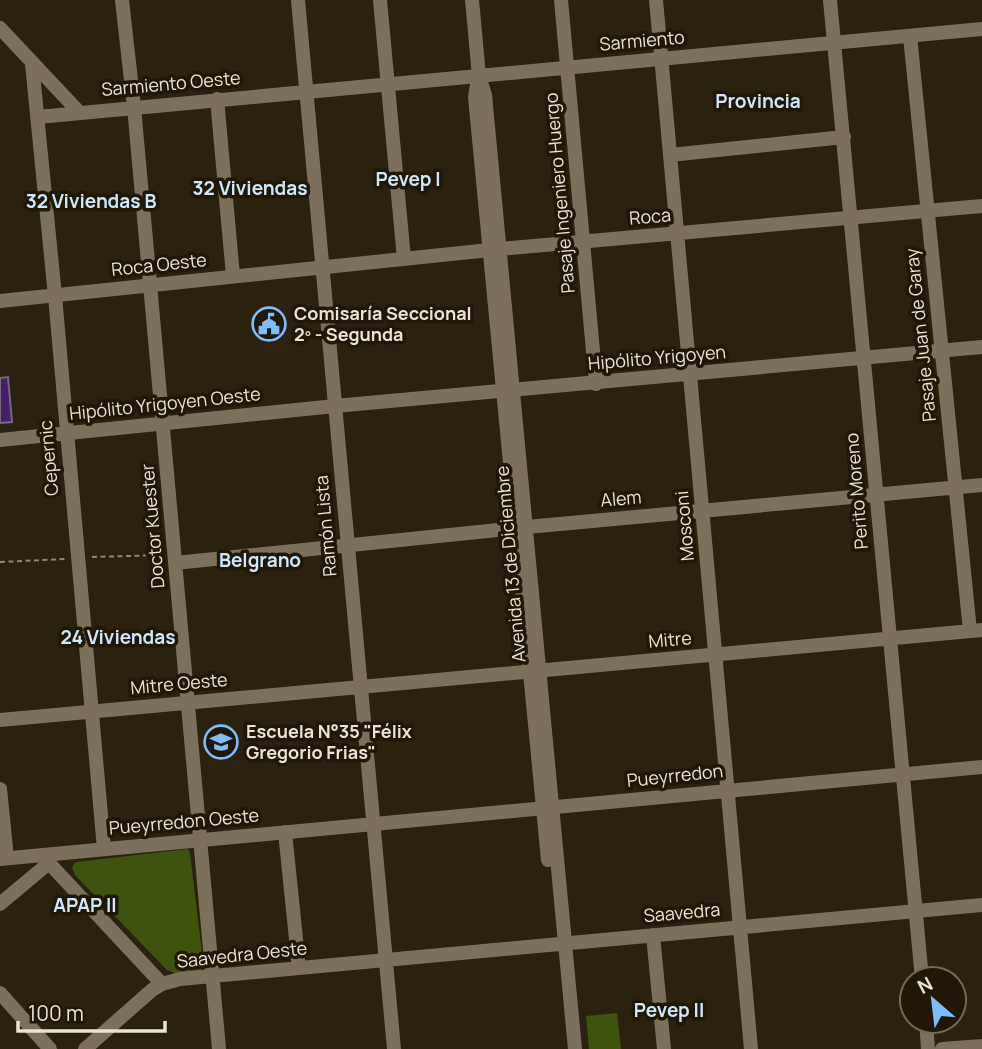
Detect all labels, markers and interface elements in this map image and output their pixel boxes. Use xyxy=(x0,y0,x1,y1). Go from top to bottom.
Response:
street label: Sarmiento xyxy=(598,24,686,56)
street label: Sarmiento Oeste xyxy=(100,65,241,101)
district label: Provincia xyxy=(715,88,801,114)
street label: Pasaje Ingeniero Huergo xyxy=(538,92,580,294)
district label: Pevep I xyxy=(375,166,441,192)
district label: 32 Viviendas xyxy=(193,175,307,201)
district label: 32 Viviendas B xyxy=(26,188,156,214)
street label: Roca xyxy=(628,202,672,230)
street label: Roca Oeste xyxy=(110,247,208,281)
street label: Pasaje Juan de Garay xyxy=(899,247,941,423)
place label: Comisaría Seccional 2º - Segunda xyxy=(294,301,472,346)
public building icon: Comisaría Seccional 2º - Segunda xyxy=(250,305,288,343)
street label: Hipólito Yrigoyen xyxy=(587,339,727,375)
street label: Hipólito Yrigoyen Oeste xyxy=(68,381,262,425)
street label: Cepernic xyxy=(33,419,63,497)
street label: Perito Moreno xyxy=(839,432,873,550)
street label: Doctor Kuester xyxy=(135,462,169,589)
street label: Avenida 13 de Diciembre xyxy=(489,465,531,663)
street label: Ramón Lista xyxy=(309,474,341,578)
street label: Alem xyxy=(599,484,642,512)
street label: Mosconi xyxy=(669,490,699,562)
district label: Belgrano xyxy=(219,547,301,573)
district label: 24 Viviendas xyxy=(60,624,176,650)
street label: Mitre xyxy=(647,625,693,653)
street label: Mitre Oeste xyxy=(129,667,228,699)
place label: Escuela N°35 "Félix Gregorio Frias" xyxy=(246,719,412,764)
school or university icon: Escuela N°35 "Félix Gregorio Frias" xyxy=(202,723,240,761)
street label: Pueyrredon xyxy=(626,758,724,792)
street label: Pueyrredon Oeste xyxy=(108,802,260,840)
district label: APAP II xyxy=(53,892,117,918)
street label: Saavedra xyxy=(643,897,721,927)
street label: Saavedra Oeste xyxy=(176,935,308,973)
north arrow xyxy=(898,965,968,1035)
text: N xyxy=(913,970,937,1000)
scale bar xyxy=(18,990,164,1034)
district label: Pevep II xyxy=(634,997,704,1023)
text: 100 m xyxy=(28,999,84,1027)

